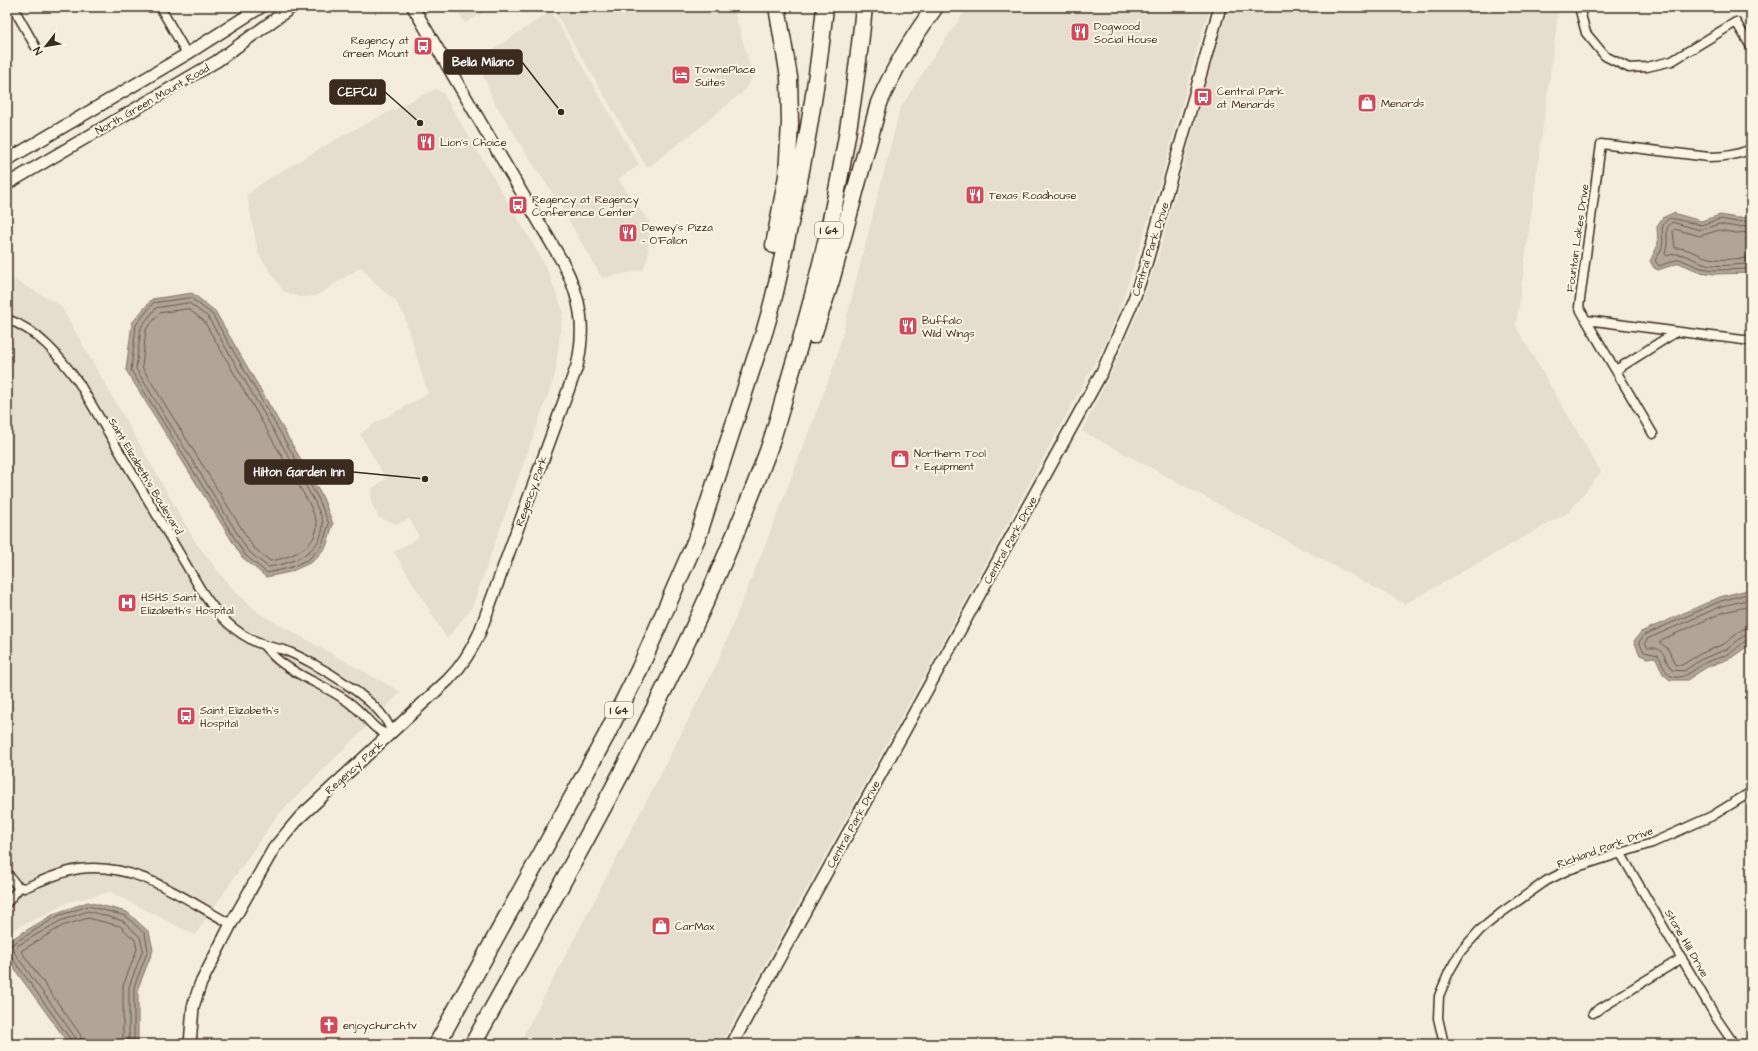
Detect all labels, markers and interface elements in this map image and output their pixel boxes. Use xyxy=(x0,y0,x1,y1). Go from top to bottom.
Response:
place label: Dogwood Social House xyxy=(1094,19,1158,47)
restaurant icon: Dogwood Social House xyxy=(1069,21,1091,43)
north arrow xyxy=(26,26,66,66)
place label: Regency at Green Mount xyxy=(343,33,410,61)
bus stop icon: Regency at Green Mount xyxy=(412,35,434,57)
text: N xyxy=(30,44,46,58)
callout: Bella Milano xyxy=(444,50,522,74)
text: Bella Milano xyxy=(452,54,514,71)
street label: North Green Mount Road xyxy=(92,60,212,138)
place label: TownePlace Suites xyxy=(695,62,756,90)
hotel icon: TownePlace Suites xyxy=(670,64,692,86)
callout: CEFCU xyxy=(330,80,385,104)
text: CEFCU xyxy=(337,84,377,101)
place label: Central Park at Menards xyxy=(1217,84,1284,112)
bus stop icon: Central Park at Menards xyxy=(1192,86,1214,108)
shop icon: Menards xyxy=(1356,92,1378,114)
place label: Menards xyxy=(1381,96,1425,111)
restaurant icon: Lion's Choice xyxy=(415,131,437,153)
place label: Lion's Choice xyxy=(440,135,507,150)
street label: Fountain Lakes Drive xyxy=(1562,183,1593,293)
restaurant icon: Texas Roadhouse xyxy=(964,184,986,206)
place label: Texas Roadhouse xyxy=(989,188,1077,203)
place label: Regency at Regency Conference Center xyxy=(532,192,639,220)
bus stop icon: Regency at Regency Conference Center xyxy=(507,194,529,216)
street label: Central Park Drive xyxy=(1128,200,1173,298)
place label: Dewey's Pizza - O'Fallon xyxy=(642,220,713,248)
restaurant icon: Dewey's Pizza - O'Fallon xyxy=(617,222,639,244)
road number: I 64 xyxy=(815,222,843,238)
place label: Buffalo Wild Wings xyxy=(922,313,975,342)
restaurant icon: Buffalo Wild Wings xyxy=(897,315,919,337)
street label: Saint Elizabeth's Boulevard xyxy=(105,415,187,538)
place label: Northern Tool + Equipment xyxy=(914,446,986,474)
shop icon: Northern Tool + Equipment xyxy=(889,448,911,470)
street label: Regency Park xyxy=(512,454,552,529)
callout: Hilton Garden Inn xyxy=(245,460,353,484)
text: Hilton Garden Inn xyxy=(253,464,345,481)
street label: Central Park Drive xyxy=(980,494,1041,587)
place label: HSHS Saint Elizabeth's Hospital xyxy=(141,590,234,618)
hospital icon: HSHS Saint Elizabeth's Hospital xyxy=(116,592,138,614)
road number: I 64 xyxy=(605,702,633,718)
place label: Saint Elizabeth's Hospital xyxy=(200,703,279,731)
bus stop icon: Saint Elizabeth's Hospital xyxy=(175,705,197,727)
street label: Regency Park xyxy=(322,737,388,798)
street label: Central Park Drive xyxy=(823,778,884,871)
street label: Richland Park Drive xyxy=(1555,823,1655,872)
street label: Stone Hill Drive xyxy=(1661,906,1712,980)
shop icon: CarMax xyxy=(650,915,672,937)
place label: CarMax xyxy=(675,919,715,934)
church icon: enjoychurch.tv xyxy=(318,1014,340,1036)
place label: enjoychurch.tv xyxy=(343,1018,417,1034)

